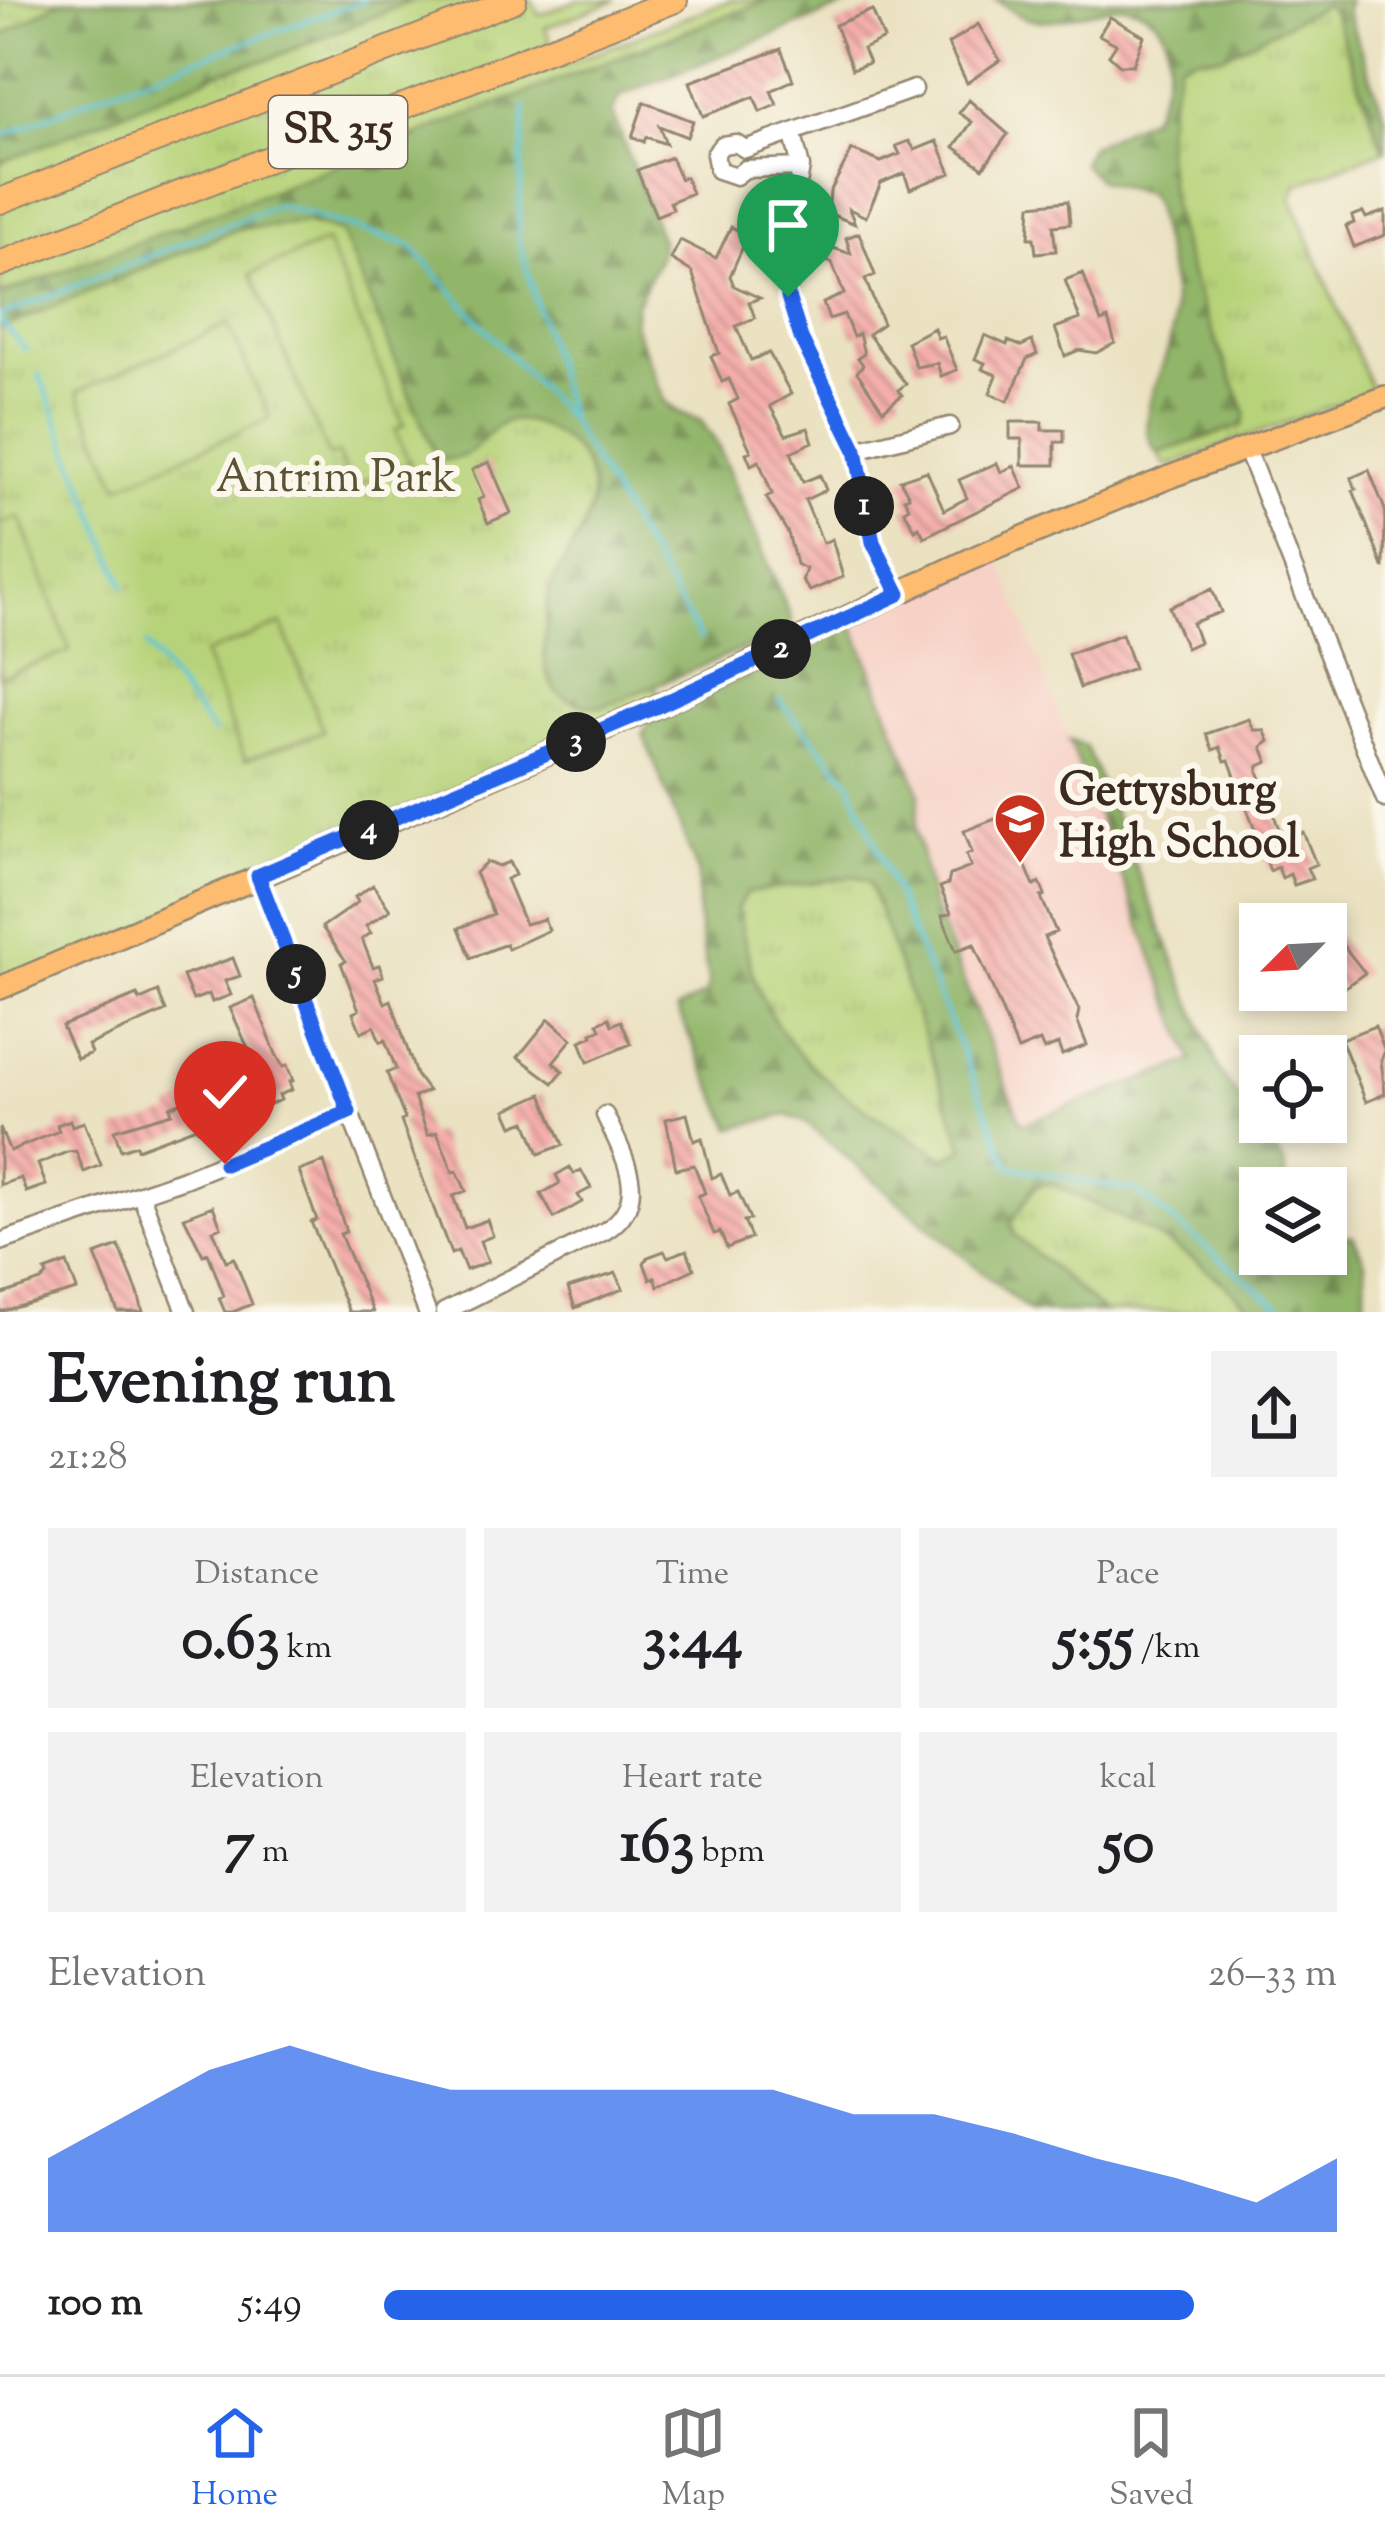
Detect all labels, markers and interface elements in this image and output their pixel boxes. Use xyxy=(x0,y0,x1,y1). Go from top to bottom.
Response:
road number: SR 315 xyxy=(269,96,407,168)
pin xyxy=(737,174,839,297)
icon: arrive xyxy=(755,192,821,258)
park label: Antrim Park xyxy=(216,448,456,513)
pin: 1 xyxy=(834,476,894,536)
text: 1 xyxy=(858,482,870,530)
pin: 2 xyxy=(751,619,811,679)
text: 2 xyxy=(773,625,789,673)
pin: 3 xyxy=(546,712,606,772)
text: 3 xyxy=(569,718,583,766)
place label: Gettysburg High School xyxy=(1059,761,1300,878)
school or university icon: Gettysburg High School xyxy=(992,791,1048,865)
pin: 4 xyxy=(339,800,399,860)
text: 4 xyxy=(361,806,377,854)
north arrow xyxy=(1239,903,1347,1011)
map controls xyxy=(1239,903,1347,1275)
pin: 5 xyxy=(266,944,326,1004)
text: 5 xyxy=(290,950,302,998)
button: locate xyxy=(1239,1035,1347,1143)
pin xyxy=(174,1041,276,1164)
icon: check xyxy=(192,1059,258,1125)
button: layers xyxy=(1239,1167,1347,1275)
text: Evening run xyxy=(48,1338,395,1433)
button: share xyxy=(1211,1351,1337,1477)
text: 21:28 xyxy=(48,1431,127,1487)
text: Distance xyxy=(195,1551,319,1599)
text: Time xyxy=(656,1551,729,1599)
text: Pace xyxy=(1097,1551,1160,1599)
text: 0.63 xyxy=(182,1599,280,1686)
text: 3:44 xyxy=(642,1599,743,1686)
text: 5:55 xyxy=(1056,1599,1134,1686)
text: km xyxy=(280,1625,332,1673)
text: /km xyxy=(1134,1625,1200,1673)
text: Elevation xyxy=(190,1755,324,1803)
text: Heart rate xyxy=(622,1755,763,1803)
text: kcal xyxy=(1100,1755,1157,1803)
text: 7 xyxy=(225,1803,255,1890)
text: 163 xyxy=(620,1803,695,1890)
text: 50 xyxy=(1102,1803,1154,1890)
text: m xyxy=(255,1829,289,1877)
text: bpm xyxy=(695,1829,765,1877)
text: Elevation xyxy=(48,1948,206,2004)
text: 26–33 m xyxy=(1208,1948,1337,2004)
text: 100 m xyxy=(48,2277,143,2333)
text: 5:49 xyxy=(240,2277,302,2333)
tab: Home xyxy=(191,2400,278,2520)
tab: Map xyxy=(660,2400,726,2520)
tab: Saved xyxy=(1109,2400,1194,2520)

